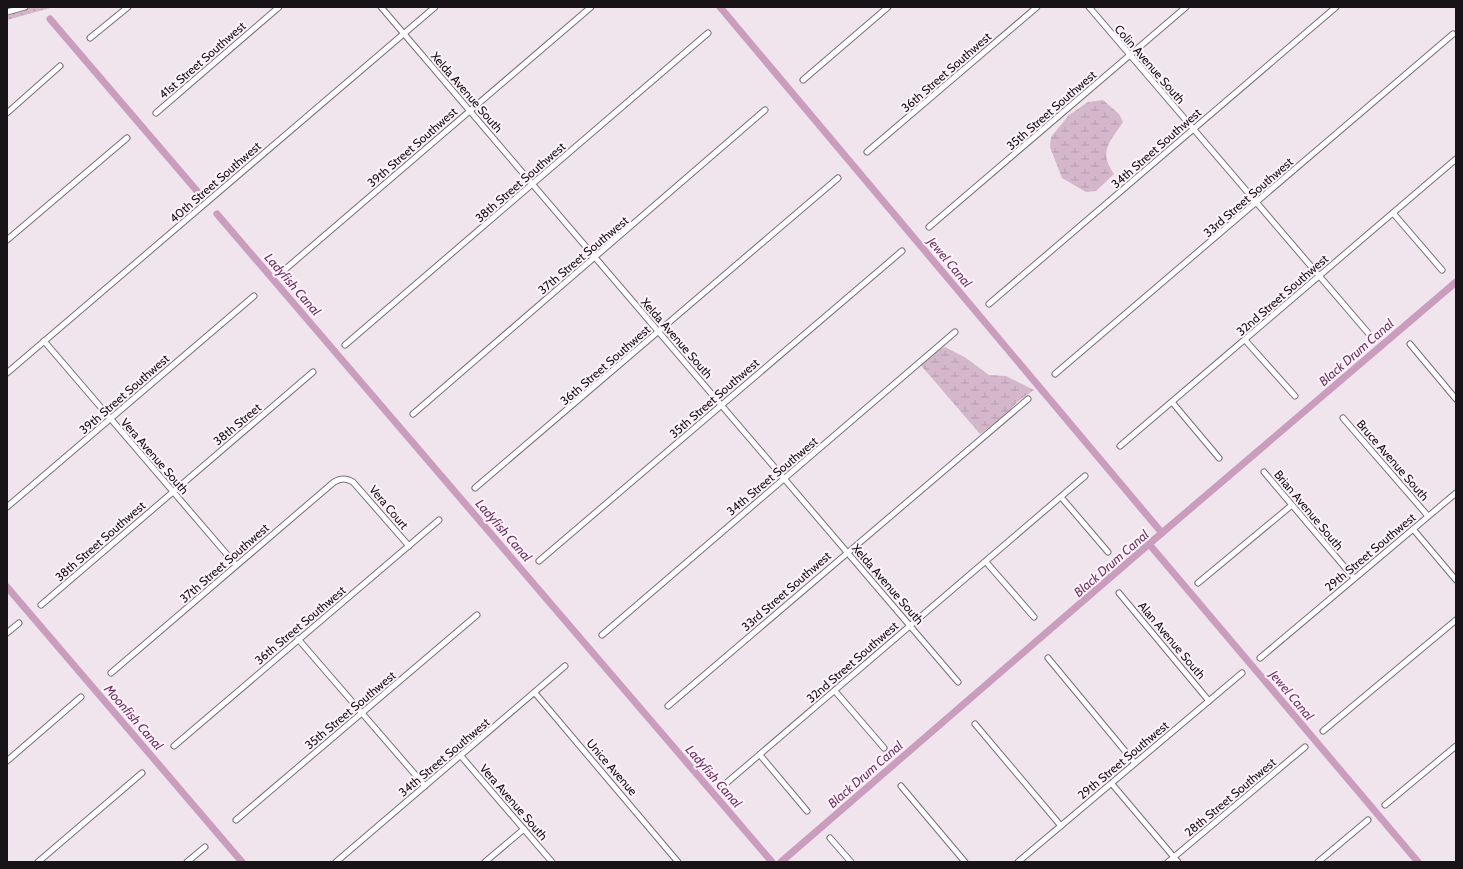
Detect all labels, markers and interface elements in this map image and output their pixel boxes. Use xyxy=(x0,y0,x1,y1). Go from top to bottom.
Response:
street label: 41st Street Southwest xyxy=(155,18,249,102)
street label: Colin Avenue South xyxy=(1112,21,1188,107)
street label: 36th Street Southwest xyxy=(898,29,994,115)
street label: Xelda Avenue South xyxy=(428,49,506,135)
street label: 35th Street Southwest xyxy=(1003,67,1099,153)
street label: 39th Street Southwest xyxy=(364,104,460,190)
street label: 34th Street Southwest xyxy=(1108,105,1204,191)
street label: 40th Street Southwest xyxy=(166,138,264,226)
street label: 38th Street Southwest xyxy=(472,139,568,225)
street label: 33rd Street Southwest xyxy=(1200,154,1296,240)
street label: 37th Street Southwest xyxy=(535,213,631,297)
water label: Jewel Canal xyxy=(924,233,976,290)
water label: Ladyfish Canal xyxy=(261,249,325,319)
street label: 32nd Street Southwest xyxy=(1233,251,1331,339)
street label: Xelda Avenue South xyxy=(638,295,716,381)
water label: Black Drum Canal xyxy=(1315,315,1397,389)
street label: 36th Street Southwest xyxy=(557,322,653,408)
street label: 39th Street Southwest xyxy=(76,351,172,437)
street label: 35th Street Southwest xyxy=(666,355,762,441)
street label: 38th Street xyxy=(210,400,264,448)
street label: Vera Avenue South xyxy=(118,415,192,497)
street label: Bruce Avenue South xyxy=(1354,416,1432,504)
street label: 34th Street Southwest xyxy=(723,433,821,519)
street label: Brian Avenue South xyxy=(1271,467,1347,553)
street label: Vera Court xyxy=(366,482,412,532)
water label: Ladyfish Canal xyxy=(472,495,536,565)
street label: 38th Street Southwest xyxy=(52,498,148,584)
street label: 29th Street Southwest xyxy=(1321,510,1419,594)
street label: 37th Street Southwest xyxy=(176,520,272,606)
water label: Black Drum Canal xyxy=(1070,526,1152,600)
street label: Xelda Avenue South xyxy=(849,541,927,627)
street label: 33rd Street Southwest xyxy=(738,548,834,634)
street label: 36th Street Southwest xyxy=(251,583,349,667)
street label: Alan Avenue South xyxy=(1135,598,1209,682)
street label: 32nd Street Southwest xyxy=(803,618,901,706)
water label: Jewel Canal xyxy=(1266,666,1318,723)
street label: 35th Street Southwest xyxy=(302,668,398,752)
water label: Moonfish Canal xyxy=(101,680,167,753)
street label: 34th Street Southwest xyxy=(395,714,493,800)
street label: 29th Street Southwest xyxy=(1074,718,1172,802)
street label: Unice Avenue xyxy=(583,736,641,798)
water label: Black Drum Canal xyxy=(824,737,906,811)
water label: Ladyfish Canal xyxy=(682,741,746,811)
street label: 28th Street Southwest xyxy=(1181,754,1279,840)
street label: Vera Avenue South xyxy=(477,761,551,843)

